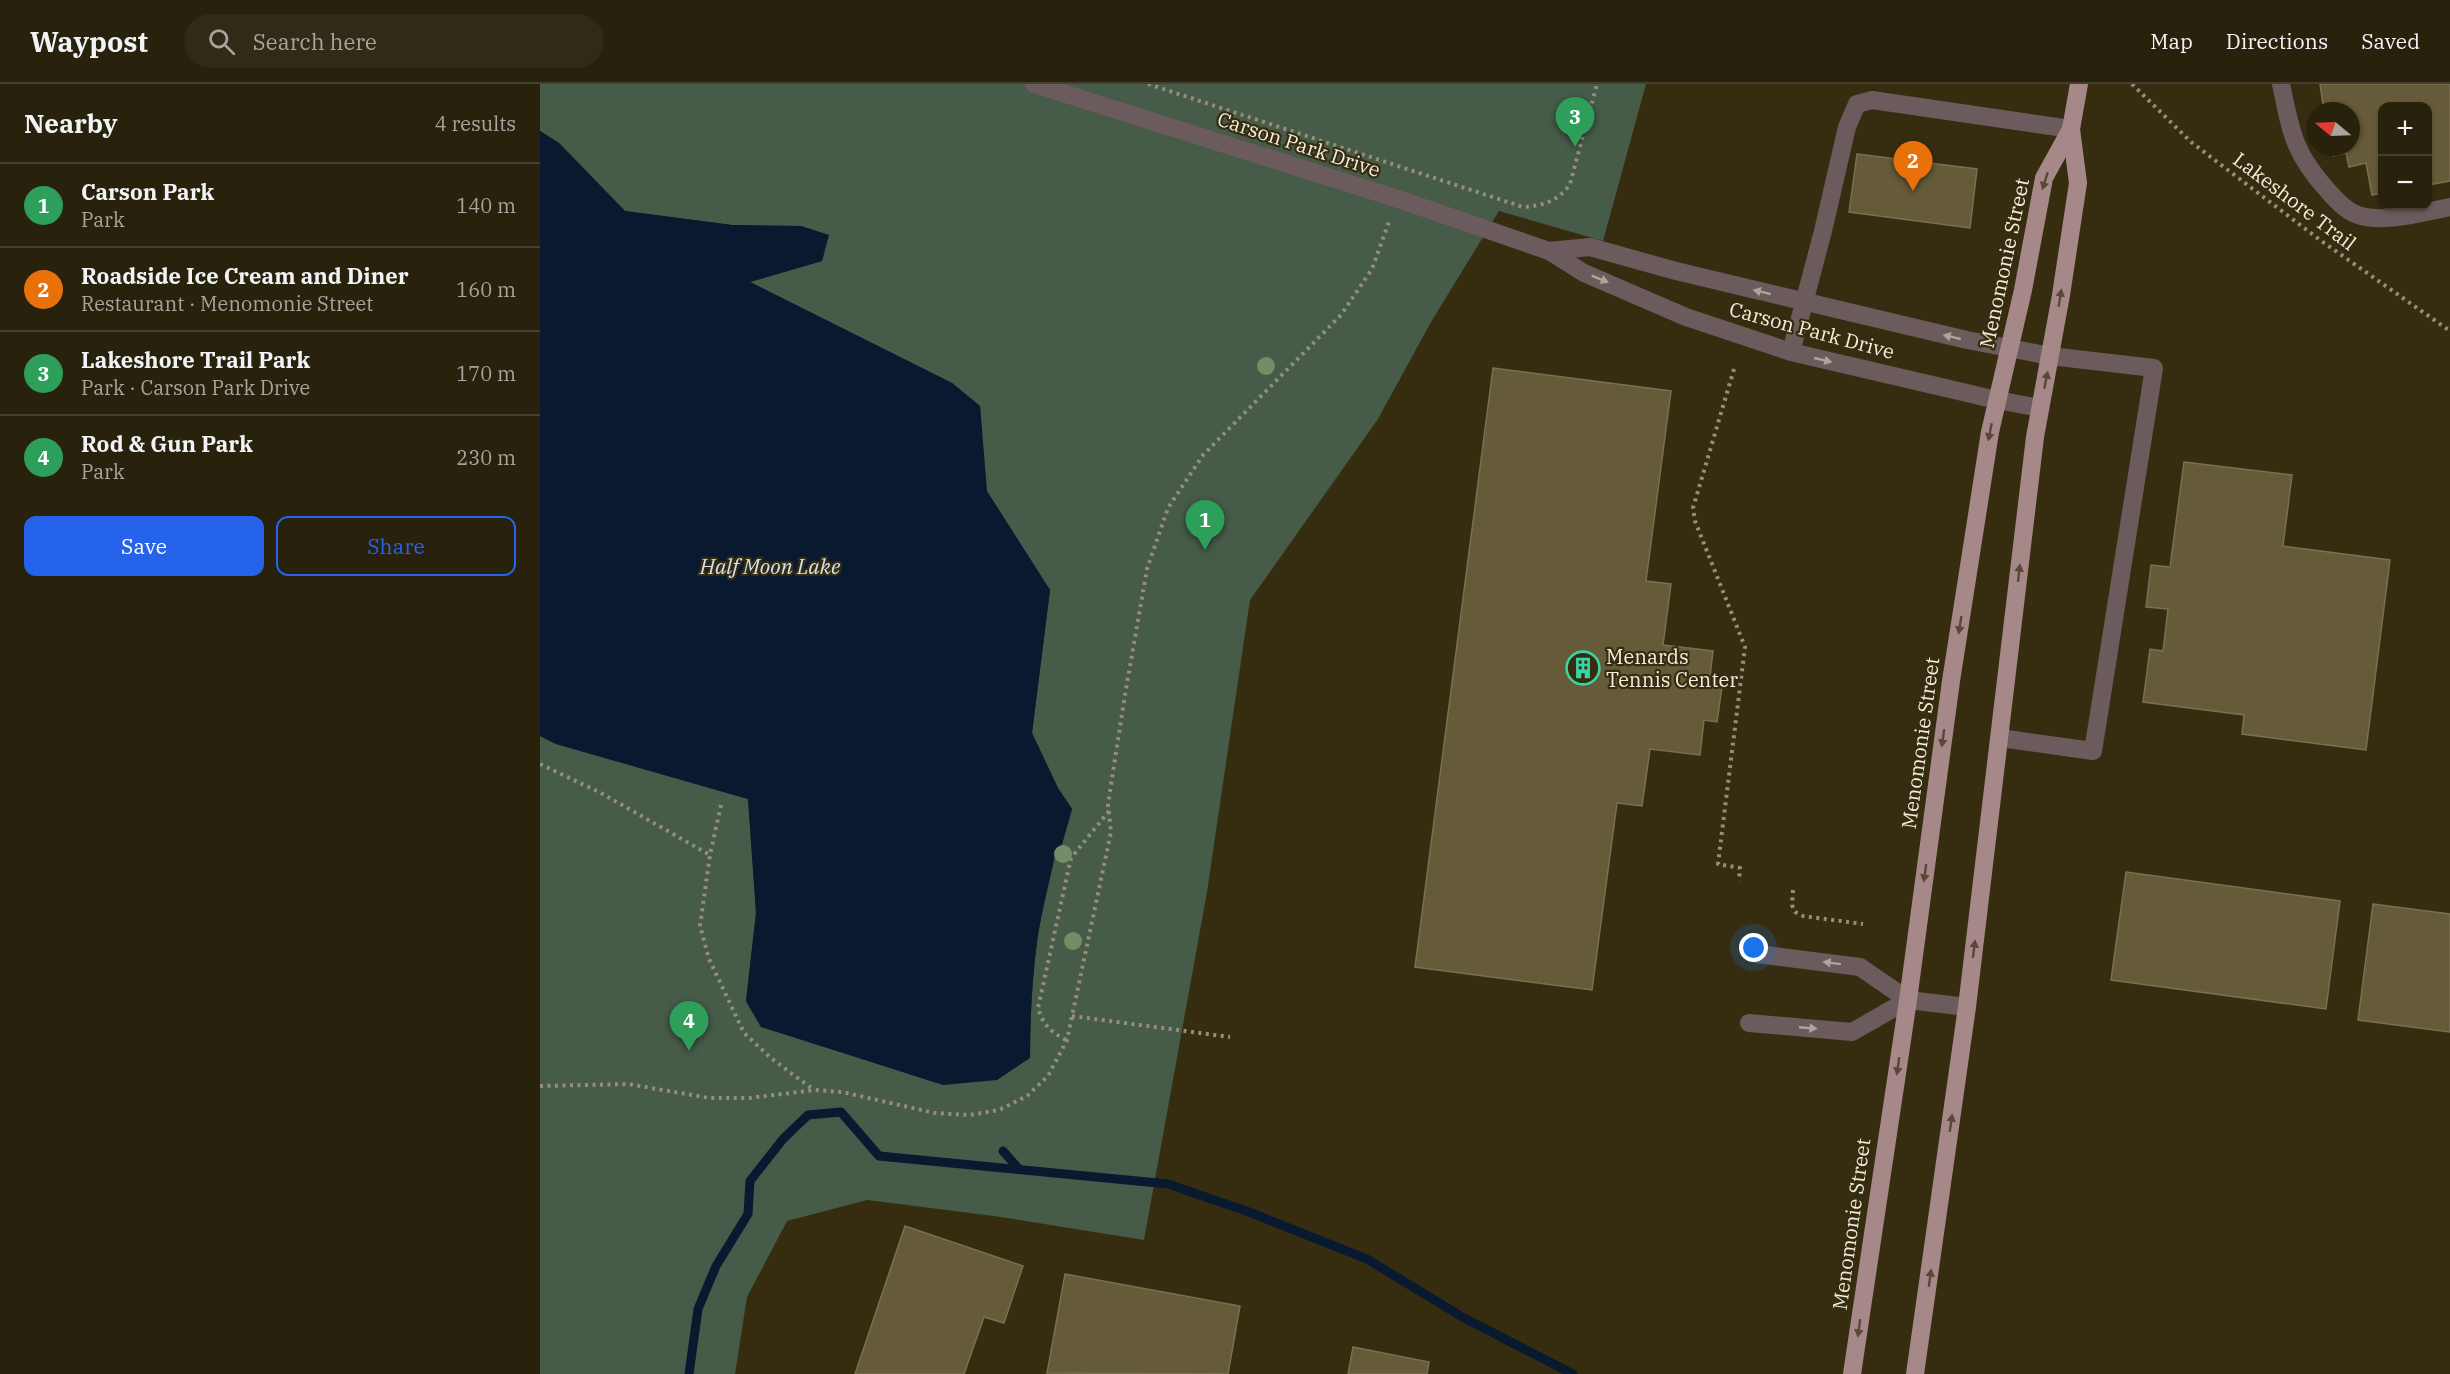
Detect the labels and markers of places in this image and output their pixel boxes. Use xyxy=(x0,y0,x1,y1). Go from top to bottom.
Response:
pin: 3 xyxy=(1556,98,1594,147)
pin: 2 xyxy=(1894,141,1932,191)
pin: 1 xyxy=(1186,500,1224,550)
place label: Menards Tennis Center xyxy=(1606,643,1738,693)
building icon: Menards Tennis Center xyxy=(1565,650,1601,686)
pin: 4 xyxy=(670,1002,708,1051)

